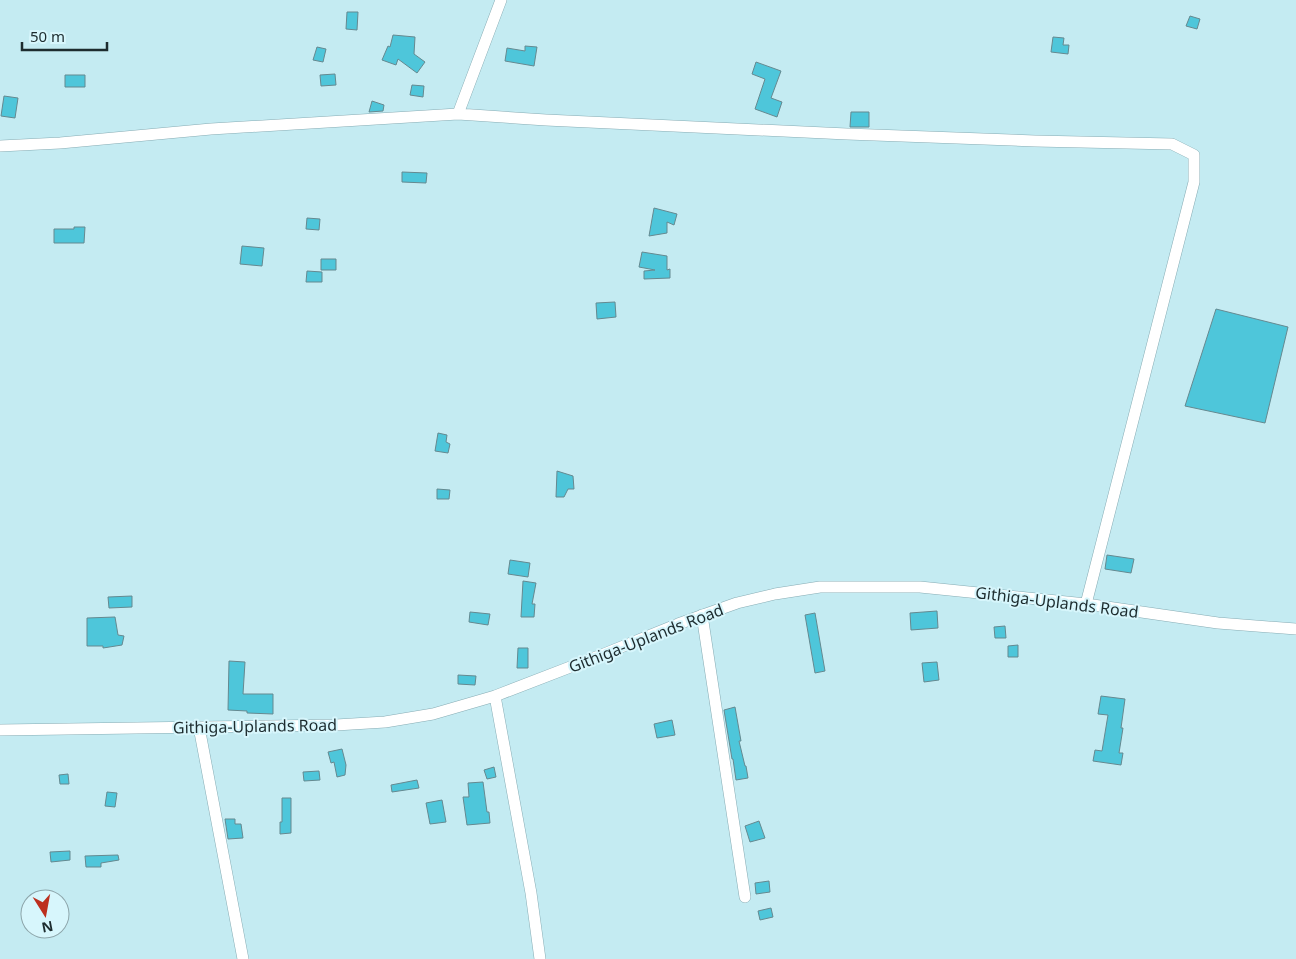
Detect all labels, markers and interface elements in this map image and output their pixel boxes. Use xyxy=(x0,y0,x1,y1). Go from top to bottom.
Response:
scale bar xyxy=(22,20,108,52)
text: 50 m xyxy=(30,26,65,46)
street label: Githiga-Uplands Road xyxy=(974,581,1140,623)
street label: Githiga-Uplands Road xyxy=(565,598,727,678)
street label: Githiga-Uplands Road xyxy=(173,714,337,738)
north arrow xyxy=(20,889,70,939)
text: N xyxy=(40,917,55,938)

